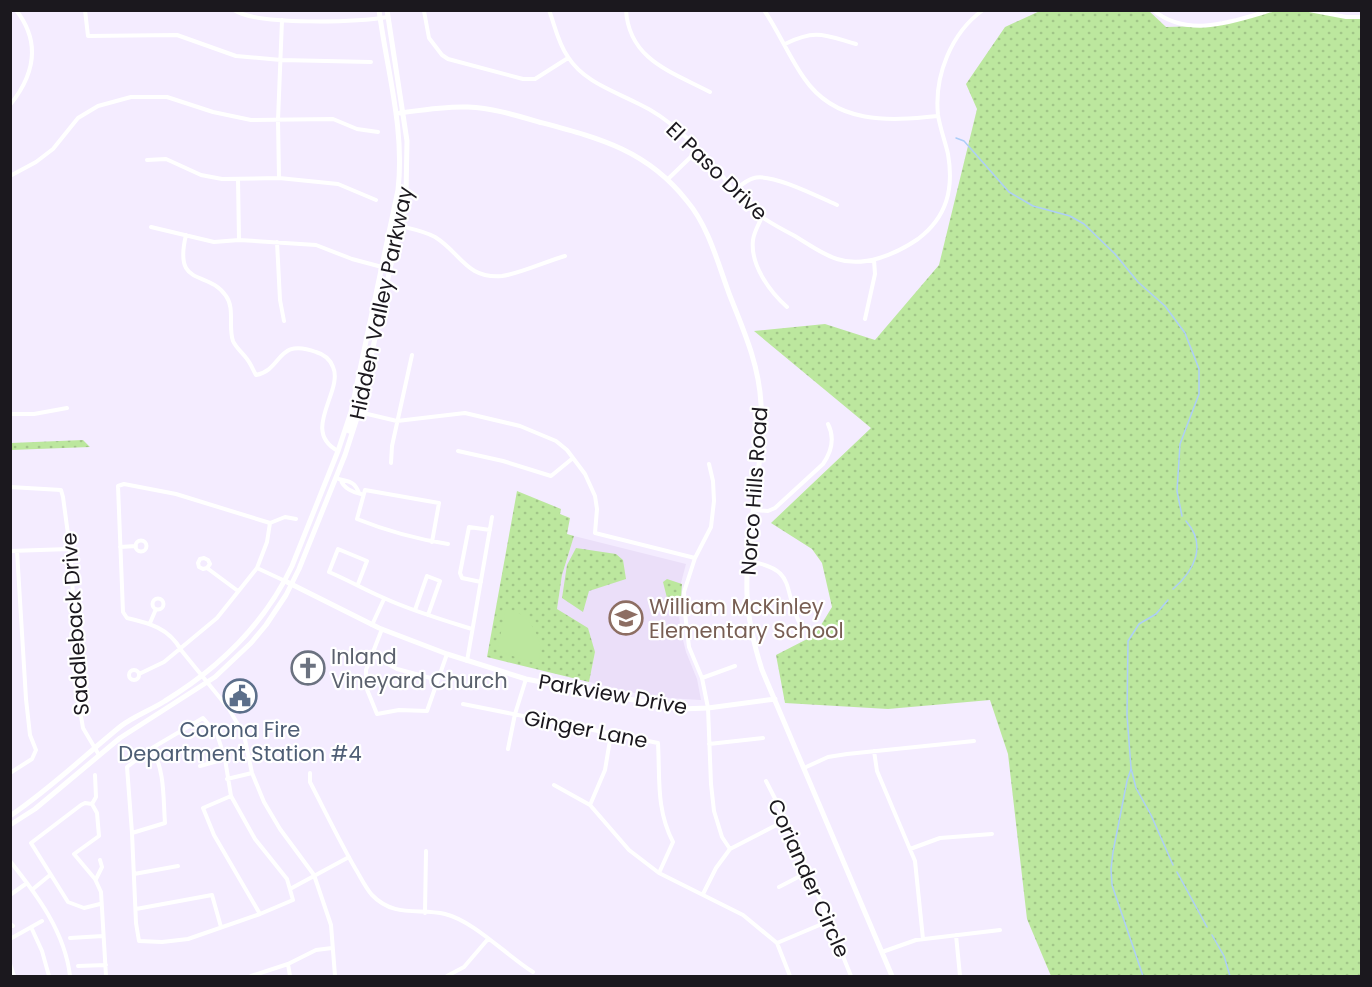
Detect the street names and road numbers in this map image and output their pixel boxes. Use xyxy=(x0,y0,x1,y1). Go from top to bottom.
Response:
street label: El Paso Drive xyxy=(660,115,774,227)
street label: Hidden Valley Parkway xyxy=(342,184,420,422)
street label: Norco Hills Road xyxy=(734,406,774,576)
street label: Saddleback Drive xyxy=(54,532,96,716)
street label: Parkview Drive xyxy=(536,667,690,721)
street label: Ginger Lane xyxy=(522,703,650,755)
street label: Coriander Circle xyxy=(761,794,857,962)

